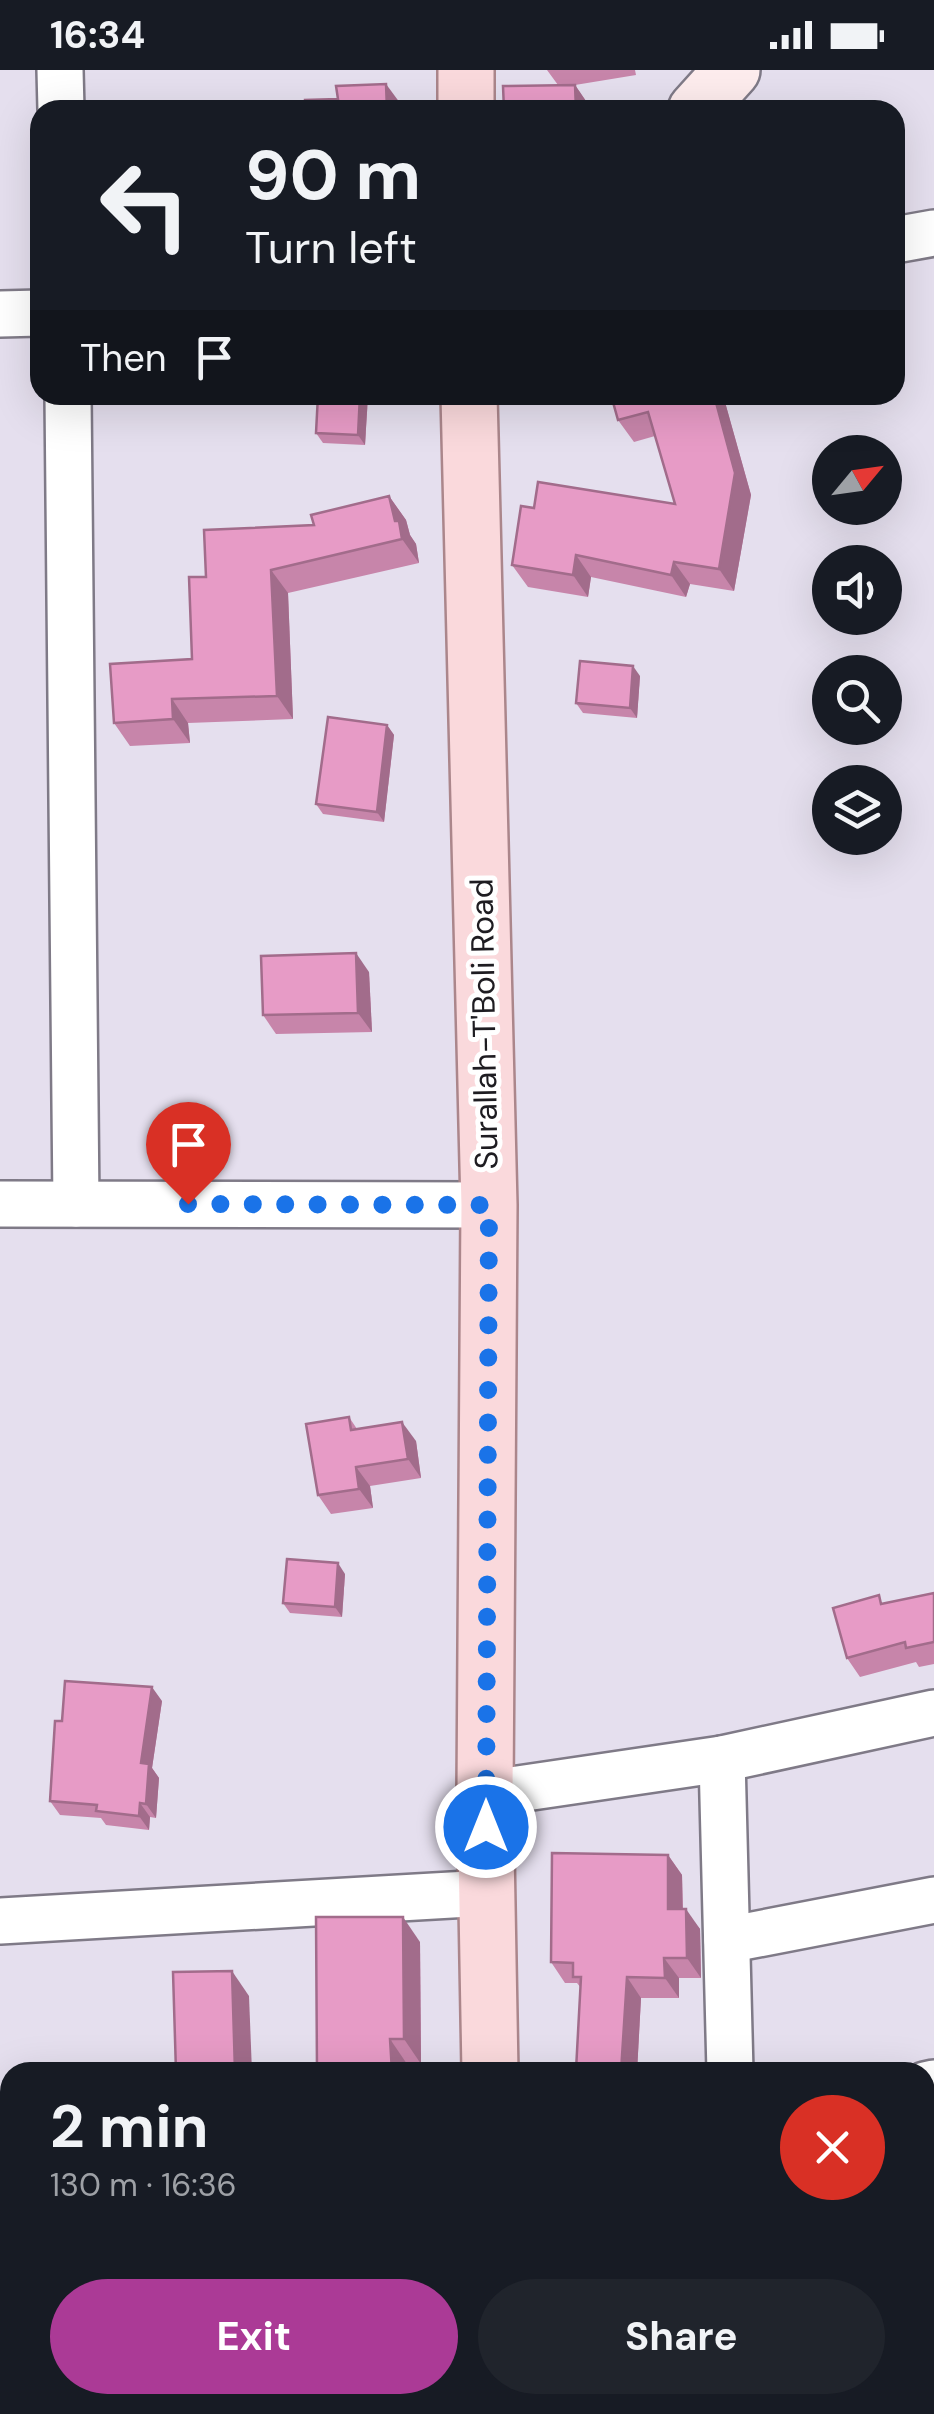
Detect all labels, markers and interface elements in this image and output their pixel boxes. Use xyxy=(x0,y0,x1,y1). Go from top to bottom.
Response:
text: 16:34 xyxy=(50,10,145,60)
text: 90 m xyxy=(245,130,421,221)
icon: left xyxy=(80,140,210,270)
text: Turn left xyxy=(245,218,417,277)
icon: arrive xyxy=(187,330,242,385)
text: Then xyxy=(80,333,167,383)
north arrow xyxy=(812,435,902,525)
map controls xyxy=(812,435,902,855)
button: sound xyxy=(812,545,902,635)
button: search xyxy=(812,655,902,745)
button: layers xyxy=(812,765,902,855)
street label: Surallah-T'Boli Road xyxy=(460,878,508,1170)
pin xyxy=(146,1102,231,1205)
icon: arrive xyxy=(161,1117,216,1172)
position arrow xyxy=(434,1775,538,1879)
text: 2 min xyxy=(50,2087,209,2166)
button: close xyxy=(780,2095,885,2200)
text: 130 m · 16:36 xyxy=(50,2164,237,2206)
button: Exit xyxy=(50,2279,458,2394)
button: Share xyxy=(478,2279,885,2394)

